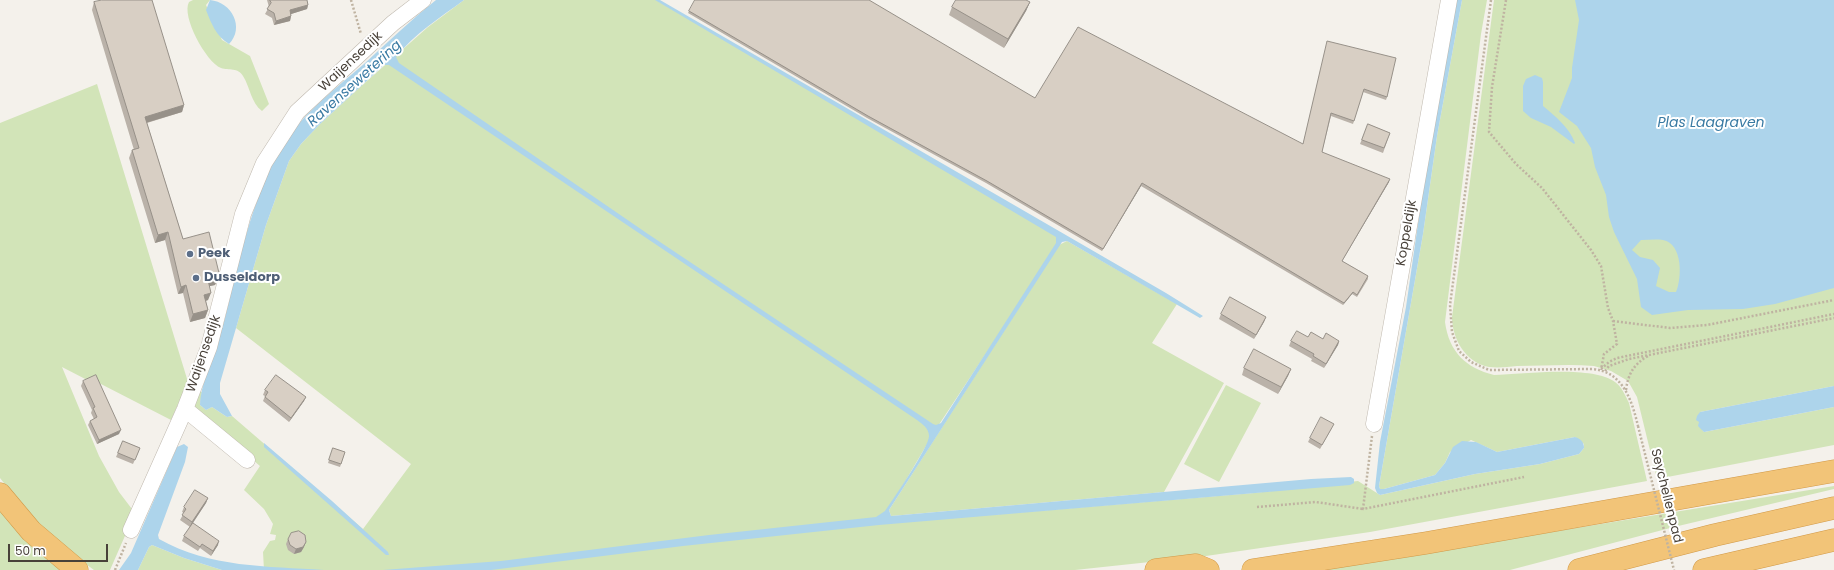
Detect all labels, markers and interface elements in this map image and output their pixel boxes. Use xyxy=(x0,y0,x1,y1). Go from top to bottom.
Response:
street label: Waijensedijk xyxy=(316,29,386,95)
water label: Ravensewetering xyxy=(305,37,405,131)
water label: Plas Laagraven xyxy=(1657,115,1765,131)
street label: Koppeldijk xyxy=(1394,199,1420,267)
place label: Peek xyxy=(198,246,230,262)
marker: Peek xyxy=(185,249,195,259)
place label: Dusseldorp xyxy=(204,270,280,286)
marker: Dusseldorp xyxy=(191,273,201,283)
street label: Waijensedijk xyxy=(183,313,225,395)
street label: Seychellenpad xyxy=(1647,447,1685,545)
scale bar xyxy=(10,536,110,562)
text: 50 m xyxy=(15,542,46,559)

